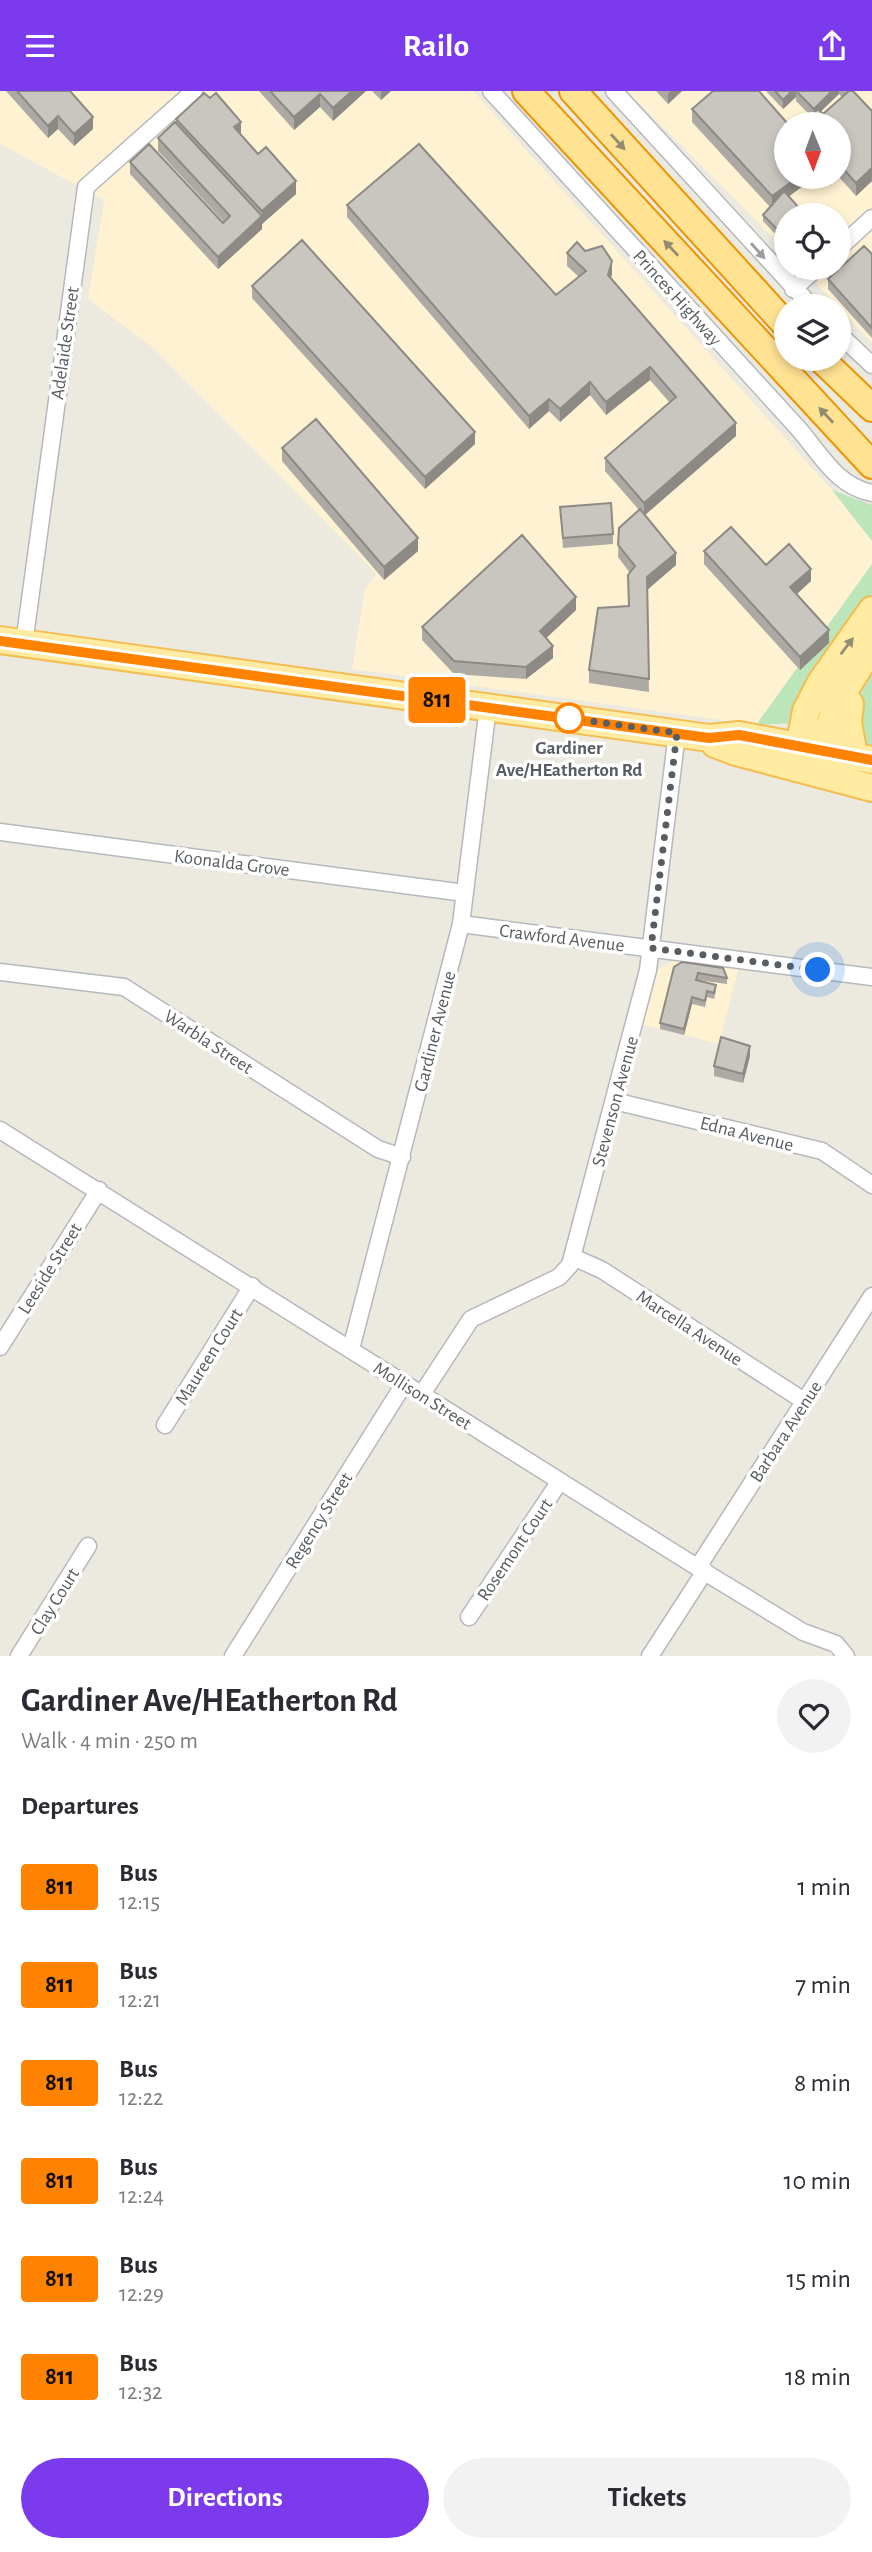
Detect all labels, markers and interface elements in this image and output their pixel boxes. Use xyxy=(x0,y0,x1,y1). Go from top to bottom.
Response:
icon: menu xyxy=(21,27,59,65)
icon: share xyxy=(813,27,851,65)
text: Railo xyxy=(403,30,469,62)
north arrow xyxy=(774,112,850,189)
map controls xyxy=(774,112,851,371)
one-way arrow xyxy=(610,133,626,150)
button: locate xyxy=(774,203,851,280)
one-way arrow xyxy=(664,240,680,257)
one-way arrow xyxy=(749,242,765,259)
street label: Princes Highway xyxy=(629,246,725,350)
street label: Adelaide Street xyxy=(48,286,83,401)
button: layers xyxy=(774,294,851,371)
one-way arrow xyxy=(818,407,834,424)
one-way arrow xyxy=(839,637,853,655)
line badge: 811 xyxy=(397,677,477,723)
text: 811 xyxy=(422,688,452,712)
marker: Gardiner Ave/HEatherton Rd xyxy=(554,703,584,733)
place label: Gardiner Ave/HEatherton Rd xyxy=(496,739,642,780)
street label: Koonalda Grove xyxy=(173,847,291,880)
street label: Crawford Avenue xyxy=(498,921,625,956)
your location xyxy=(800,952,835,987)
street label: Gardiner Avenue xyxy=(411,969,460,1094)
street label: Warbla Street xyxy=(160,1007,256,1078)
street label: Stevenson Avenue xyxy=(589,1034,642,1169)
street label: Edna Avenue xyxy=(698,1114,795,1155)
street label: Leeside Street xyxy=(15,1220,86,1318)
street label: Marcella Avenue xyxy=(633,1287,746,1370)
street label: Maureen Court xyxy=(172,1305,247,1409)
street label: Mollison Street xyxy=(370,1359,475,1434)
street label: Barbara Avenue xyxy=(747,1378,826,1486)
street label: Regency Street xyxy=(282,1469,356,1572)
street label: Rosemont Court xyxy=(474,1495,556,1604)
street label: Clay Court xyxy=(27,1565,83,1639)
button: heart xyxy=(777,1679,851,1753)
text: Gardiner Ave/HEatherton Rd xyxy=(21,1685,398,1718)
text: Walk · 4 min · 250 m xyxy=(21,1730,198,1753)
text: Departures xyxy=(21,1793,139,1819)
text: Bus xyxy=(119,1860,158,1886)
text: 1 min xyxy=(797,1874,851,1900)
text: 811 xyxy=(45,1875,74,1899)
text: 12:15 xyxy=(119,1891,160,1914)
text: Bus xyxy=(119,1958,158,1984)
text: 7 min xyxy=(795,1972,851,1998)
text: 811 xyxy=(45,1973,74,1997)
text: 12:21 xyxy=(119,1989,161,2012)
text: Bus xyxy=(119,2056,158,2082)
text: 8 min xyxy=(794,2070,851,2096)
text: 811 xyxy=(45,2071,74,2095)
text: 12:22 xyxy=(119,2087,164,2110)
text: Bus xyxy=(119,2154,158,2180)
text: 10 min xyxy=(784,2168,851,2194)
text: 811 xyxy=(45,2169,74,2193)
text: 12:24 xyxy=(119,2185,164,2208)
text: Bus xyxy=(119,2252,158,2278)
text: 15 min xyxy=(786,2266,851,2292)
text: 811 xyxy=(45,2267,74,2291)
text: 12:29 xyxy=(119,2283,164,2306)
text: Bus xyxy=(119,2350,158,2376)
text: 18 min xyxy=(785,2364,851,2390)
text: 811 xyxy=(45,2365,74,2389)
text: 12:32 xyxy=(119,2381,163,2404)
button: Directions xyxy=(21,2458,429,2538)
button: Tickets xyxy=(443,2458,851,2538)

